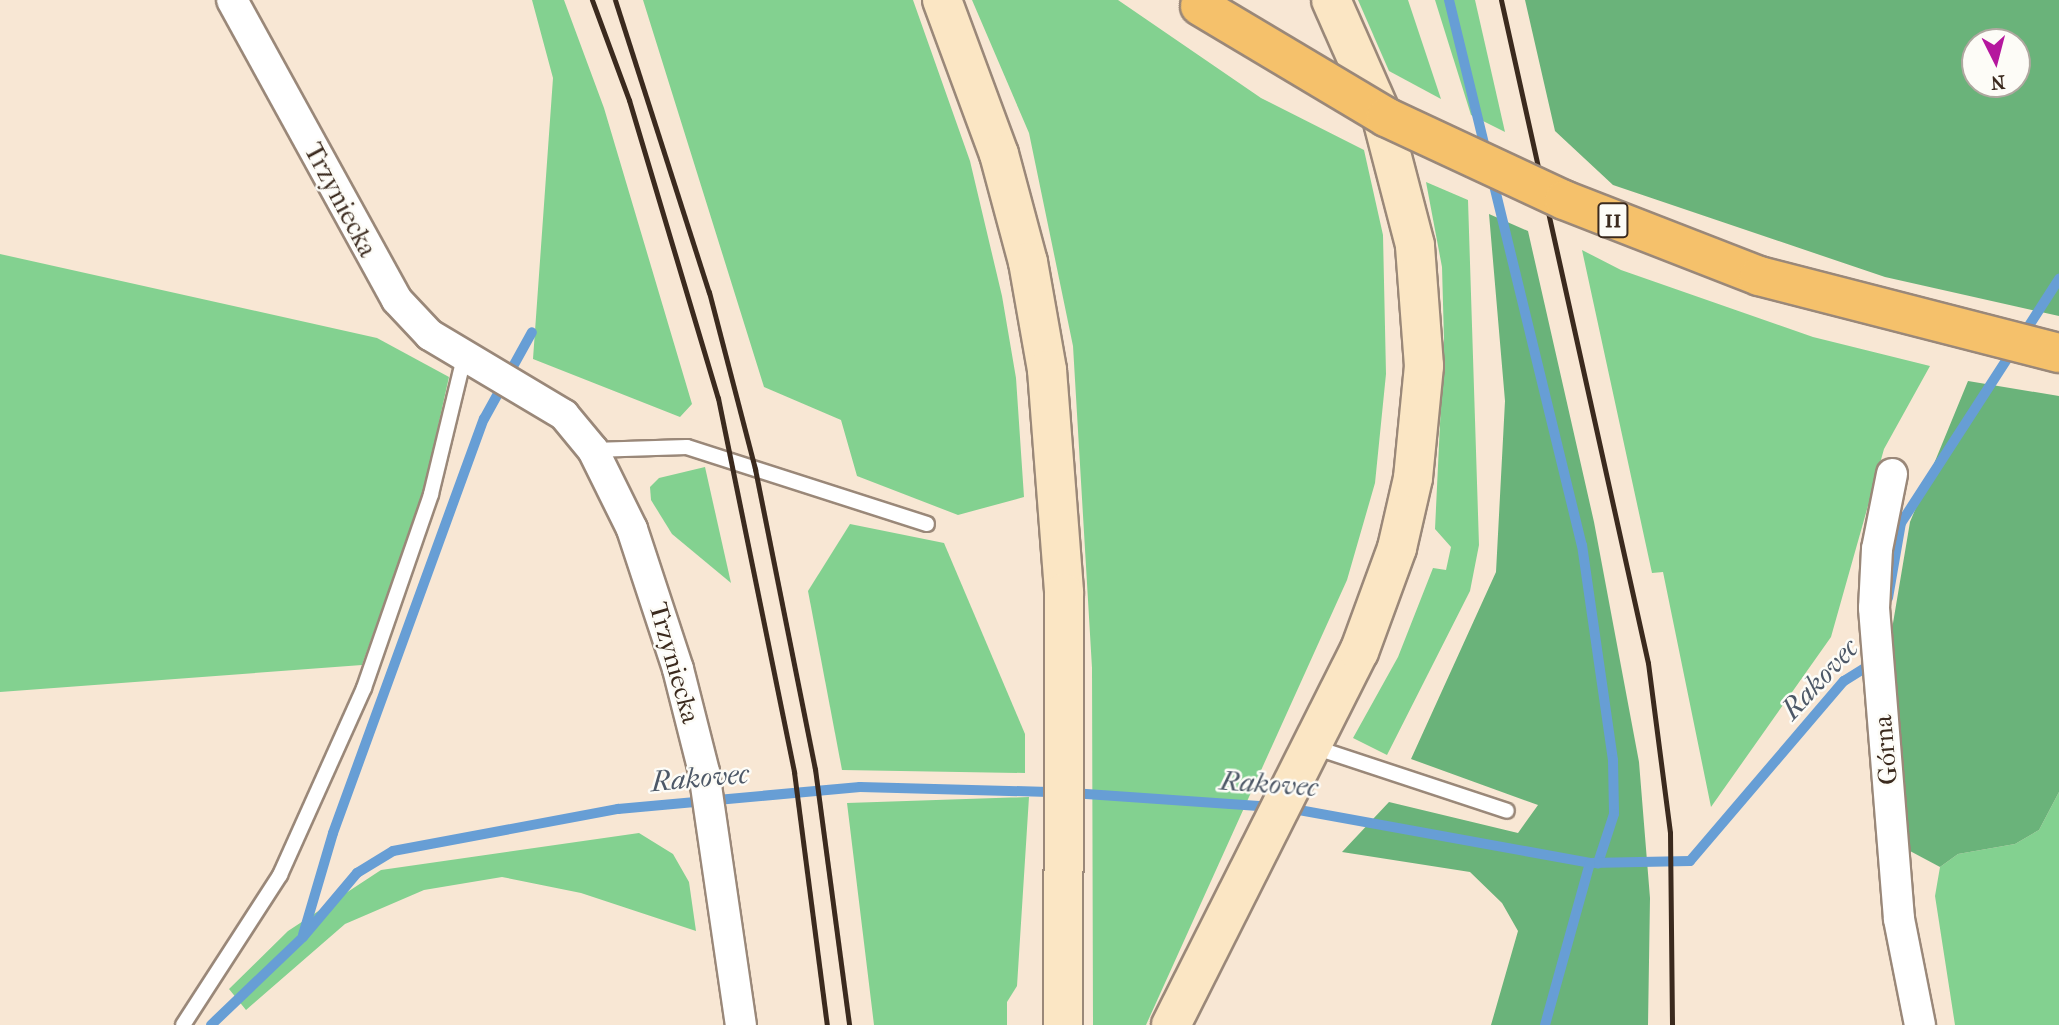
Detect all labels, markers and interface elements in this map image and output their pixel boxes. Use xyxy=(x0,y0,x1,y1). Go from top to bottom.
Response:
north arrow xyxy=(1961,28,2031,98)
text: N xyxy=(1990,70,2006,94)
street label: Trzyniecka xyxy=(297,138,383,262)
road number: 11 xyxy=(1597,200,1629,240)
street label: Trzyniecka xyxy=(642,599,706,727)
water label: Rakovec xyxy=(1774,632,1866,726)
street label: Górna xyxy=(1867,714,1905,786)
water label: Rakovec xyxy=(650,757,750,799)
water label: Rakovec xyxy=(1219,764,1319,804)

